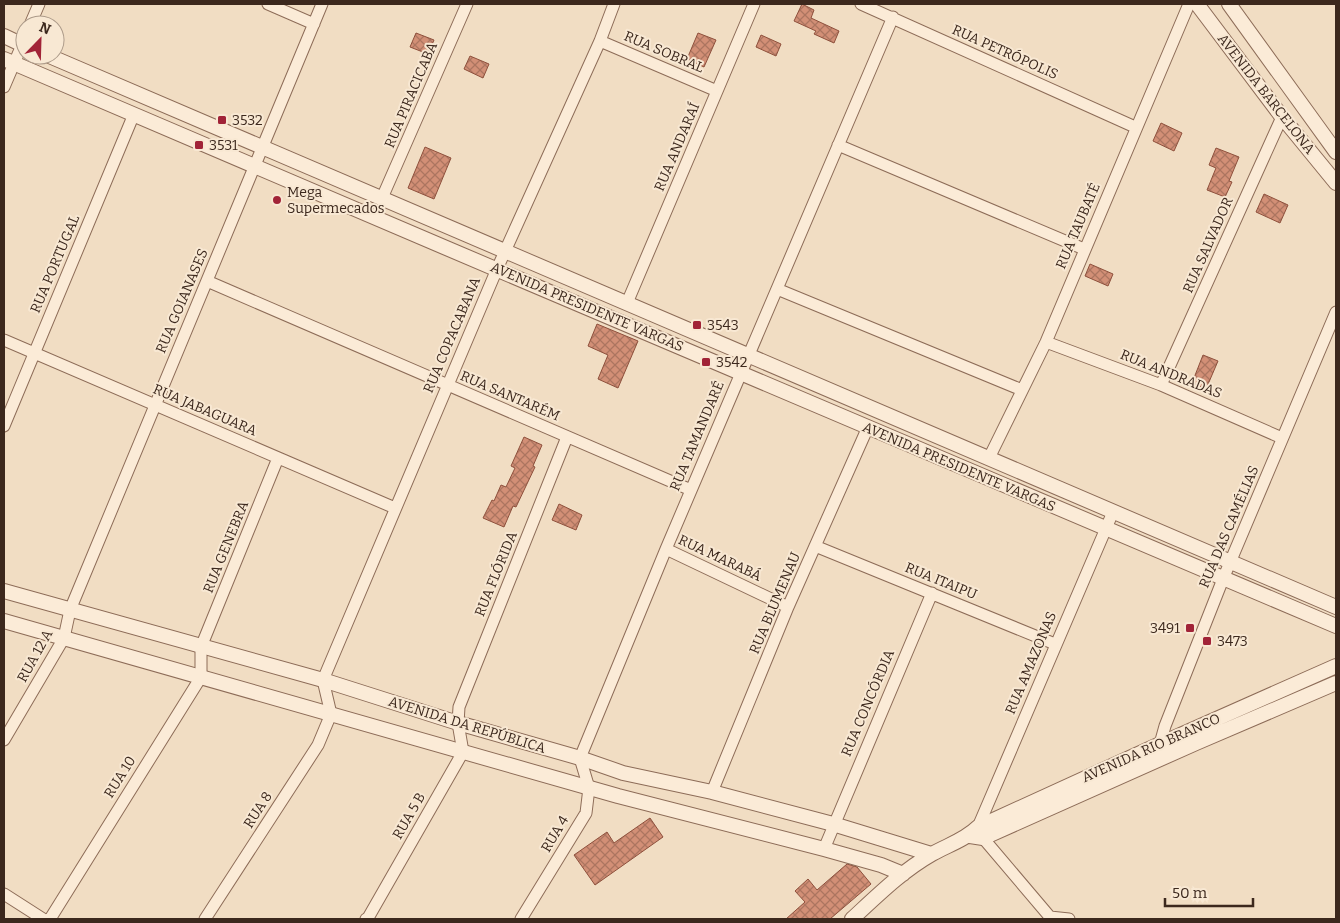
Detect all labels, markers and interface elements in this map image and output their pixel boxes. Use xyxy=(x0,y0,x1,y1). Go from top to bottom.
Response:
north arrow xyxy=(15,15,65,65)
text: N xyxy=(37,19,53,39)
street label: RUA PETRÓPOLIS xyxy=(949,20,1061,83)
street label: RUA SOBRAL xyxy=(621,28,707,77)
street label: AVENIDA BARCELONA xyxy=(1214,30,1318,158)
street label: RUA PIRACICABA xyxy=(381,39,441,150)
street label: RUA ANDARAÍ xyxy=(650,100,703,194)
place label: 3532 xyxy=(232,112,263,129)
marker: 3532 xyxy=(216,114,228,126)
place label: 3531 xyxy=(209,137,238,154)
marker: 3531 xyxy=(193,139,205,151)
street label: RUA TAUBATÉ xyxy=(1051,180,1104,272)
place label: Mega Supermecados xyxy=(287,184,385,217)
marker: Mega Supermecados xyxy=(271,194,283,206)
street label: RUA SALVADOR xyxy=(1179,194,1237,296)
street label: RUA PORTUGAL xyxy=(27,212,83,316)
street label: RUA GOIANASES xyxy=(152,246,212,356)
street label: AVENIDA PRESIDENTE VARGAS xyxy=(488,259,686,355)
street label: RUA COPACABANA xyxy=(420,274,484,396)
place label: 3543 xyxy=(707,317,739,334)
marker: 3543 xyxy=(691,319,703,331)
street label: RUA ANDRADAS xyxy=(1118,346,1224,402)
place label: 3542 xyxy=(716,354,747,371)
marker: 3542 xyxy=(700,356,712,368)
street label: RUA SANTARÉM xyxy=(458,366,563,425)
street label: RUA TAMANDARÉ xyxy=(665,378,728,494)
street label: RUA JABAGUARA xyxy=(150,380,260,440)
street label: AVENIDA PRESIDENTE VARGAS xyxy=(860,419,1058,515)
street label: RUA DAS CAMÉLIAS xyxy=(1195,463,1262,591)
street label: RUA GENEBRA xyxy=(200,498,252,596)
street label: RUA FLÓRIDA xyxy=(470,528,521,619)
street label: RUA MARABÁ xyxy=(676,530,765,585)
street label: RUA BLUMENAU xyxy=(746,549,804,657)
street label: RUA ITAIPU xyxy=(903,559,980,603)
street label: RUA AMAZONAS xyxy=(1002,609,1060,717)
place label: 3491 xyxy=(1150,620,1180,637)
marker: 3491 xyxy=(1184,622,1196,634)
street label: RUA 12 A xyxy=(14,627,56,685)
place label: 3473 xyxy=(1217,633,1248,650)
marker: 3473 xyxy=(1201,635,1213,647)
street label: RUA CONCÓRDIA xyxy=(837,647,898,759)
street label: AVENIDA DA REPÚBLICA xyxy=(386,692,548,757)
street label: AVENIDA RIO BRANCO xyxy=(1079,710,1223,786)
street label: RUA 10 xyxy=(101,753,139,801)
street label: RUA 8 xyxy=(240,789,276,831)
street label: RUA 5 B xyxy=(389,790,429,842)
street label: RUA 4 xyxy=(538,813,572,855)
scale bar xyxy=(1165,876,1252,908)
text: 50 m xyxy=(1172,884,1208,902)

